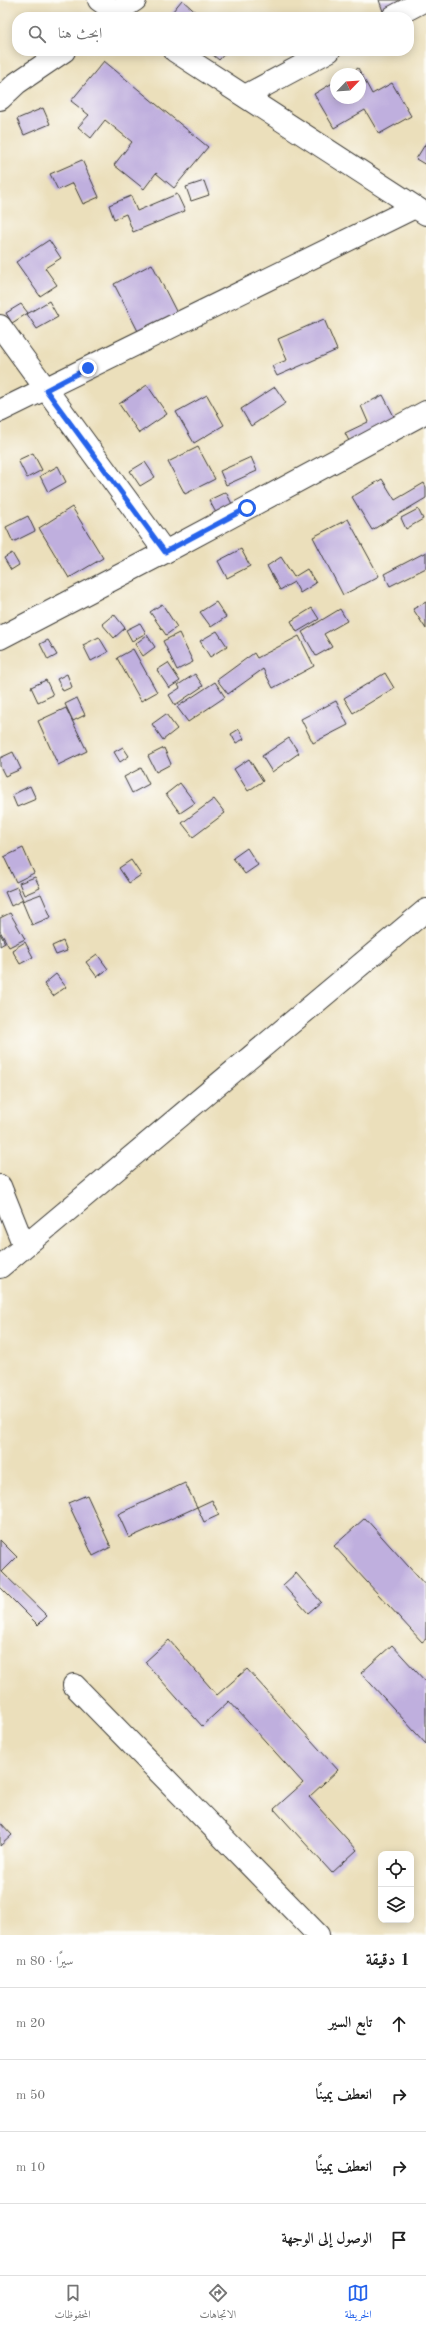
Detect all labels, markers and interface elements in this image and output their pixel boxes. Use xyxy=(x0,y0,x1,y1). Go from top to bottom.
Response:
search box xyxy=(12,12,414,56)
icon: search xyxy=(26,23,48,45)
text: ابحث هنا xyxy=(58,27,102,42)
north arrow xyxy=(330,68,366,104)
route end xyxy=(79,359,97,377)
route start xyxy=(238,499,256,517)
map controls xyxy=(378,1851,414,1923)
button: locate xyxy=(378,1851,414,1887)
button: layers xyxy=(378,1887,414,1923)
text: 1 دقيقة xyxy=(366,1952,410,1969)
text: سيرًا · 80 m xyxy=(16,1955,73,1968)
icon: ahead xyxy=(388,2013,410,2035)
text: تابع السير xyxy=(329,2016,372,2031)
text: 20 m xyxy=(16,2017,45,2030)
icon: right xyxy=(388,2085,410,2107)
text: انعطف يمينًا xyxy=(316,2088,372,2103)
text: 50 m xyxy=(16,2089,45,2102)
icon: right xyxy=(388,2157,410,2179)
text: انعطف يمينًا xyxy=(316,2160,372,2175)
text: 10 m xyxy=(16,2161,45,2174)
icon: arrive xyxy=(388,2229,410,2251)
text: الوصول إلى الوجهة xyxy=(281,2232,372,2247)
tab: المحفوظات xyxy=(54,2282,91,2325)
tab: الاتجاهات xyxy=(199,2282,236,2325)
tab: الخريطة xyxy=(345,2282,372,2325)

